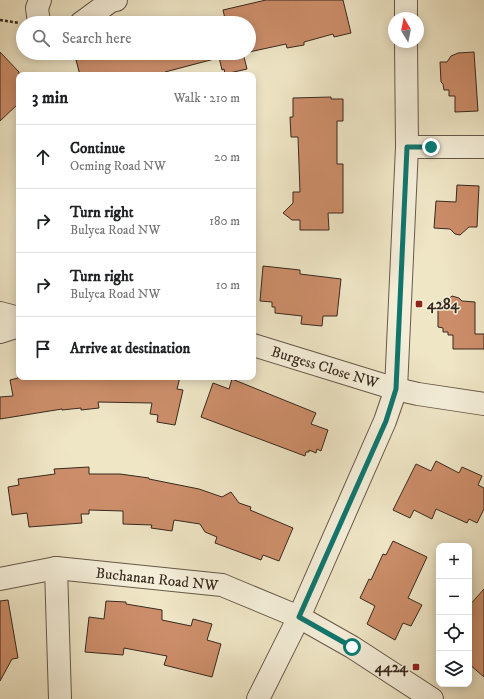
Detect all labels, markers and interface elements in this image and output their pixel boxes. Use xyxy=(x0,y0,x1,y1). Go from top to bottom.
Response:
north arrow xyxy=(388,12,424,48)
search box xyxy=(16,16,256,60)
icon: search xyxy=(30,27,52,49)
text: Search here xyxy=(62,29,131,48)
text: 3 min xyxy=(32,87,68,109)
text: Walk · 210 m xyxy=(174,90,240,106)
route end xyxy=(422,138,440,156)
text: Continue xyxy=(70,139,125,158)
icon: ahead xyxy=(32,146,54,168)
text: 20 m xyxy=(214,149,240,165)
text: Oeming Road NW xyxy=(70,158,166,174)
text: Turn right xyxy=(70,203,133,222)
icon: right xyxy=(32,210,54,232)
text: 180 m xyxy=(209,213,240,229)
text: Bulyea Road NW xyxy=(70,222,160,238)
text: Turn right xyxy=(70,267,133,286)
icon: right xyxy=(32,274,54,296)
text: 10 m xyxy=(216,277,240,293)
text: Bulyea Road NW xyxy=(70,286,160,302)
place label: 4284 xyxy=(426,295,461,314)
marker: 4284 xyxy=(414,299,424,309)
icon: arrive xyxy=(32,338,54,360)
text: Arrive at destination xyxy=(70,339,190,358)
street label: Burgess Close NW xyxy=(269,342,381,393)
map controls xyxy=(436,543,472,687)
button: + xyxy=(436,543,472,579)
street label: Buchanan Road NW xyxy=(95,564,219,595)
button: − xyxy=(436,579,472,615)
button: locate xyxy=(436,615,472,651)
route start xyxy=(343,638,361,656)
button: layers xyxy=(436,651,472,687)
place label: 4424 xyxy=(374,658,409,677)
marker: 4424 xyxy=(411,662,421,672)

